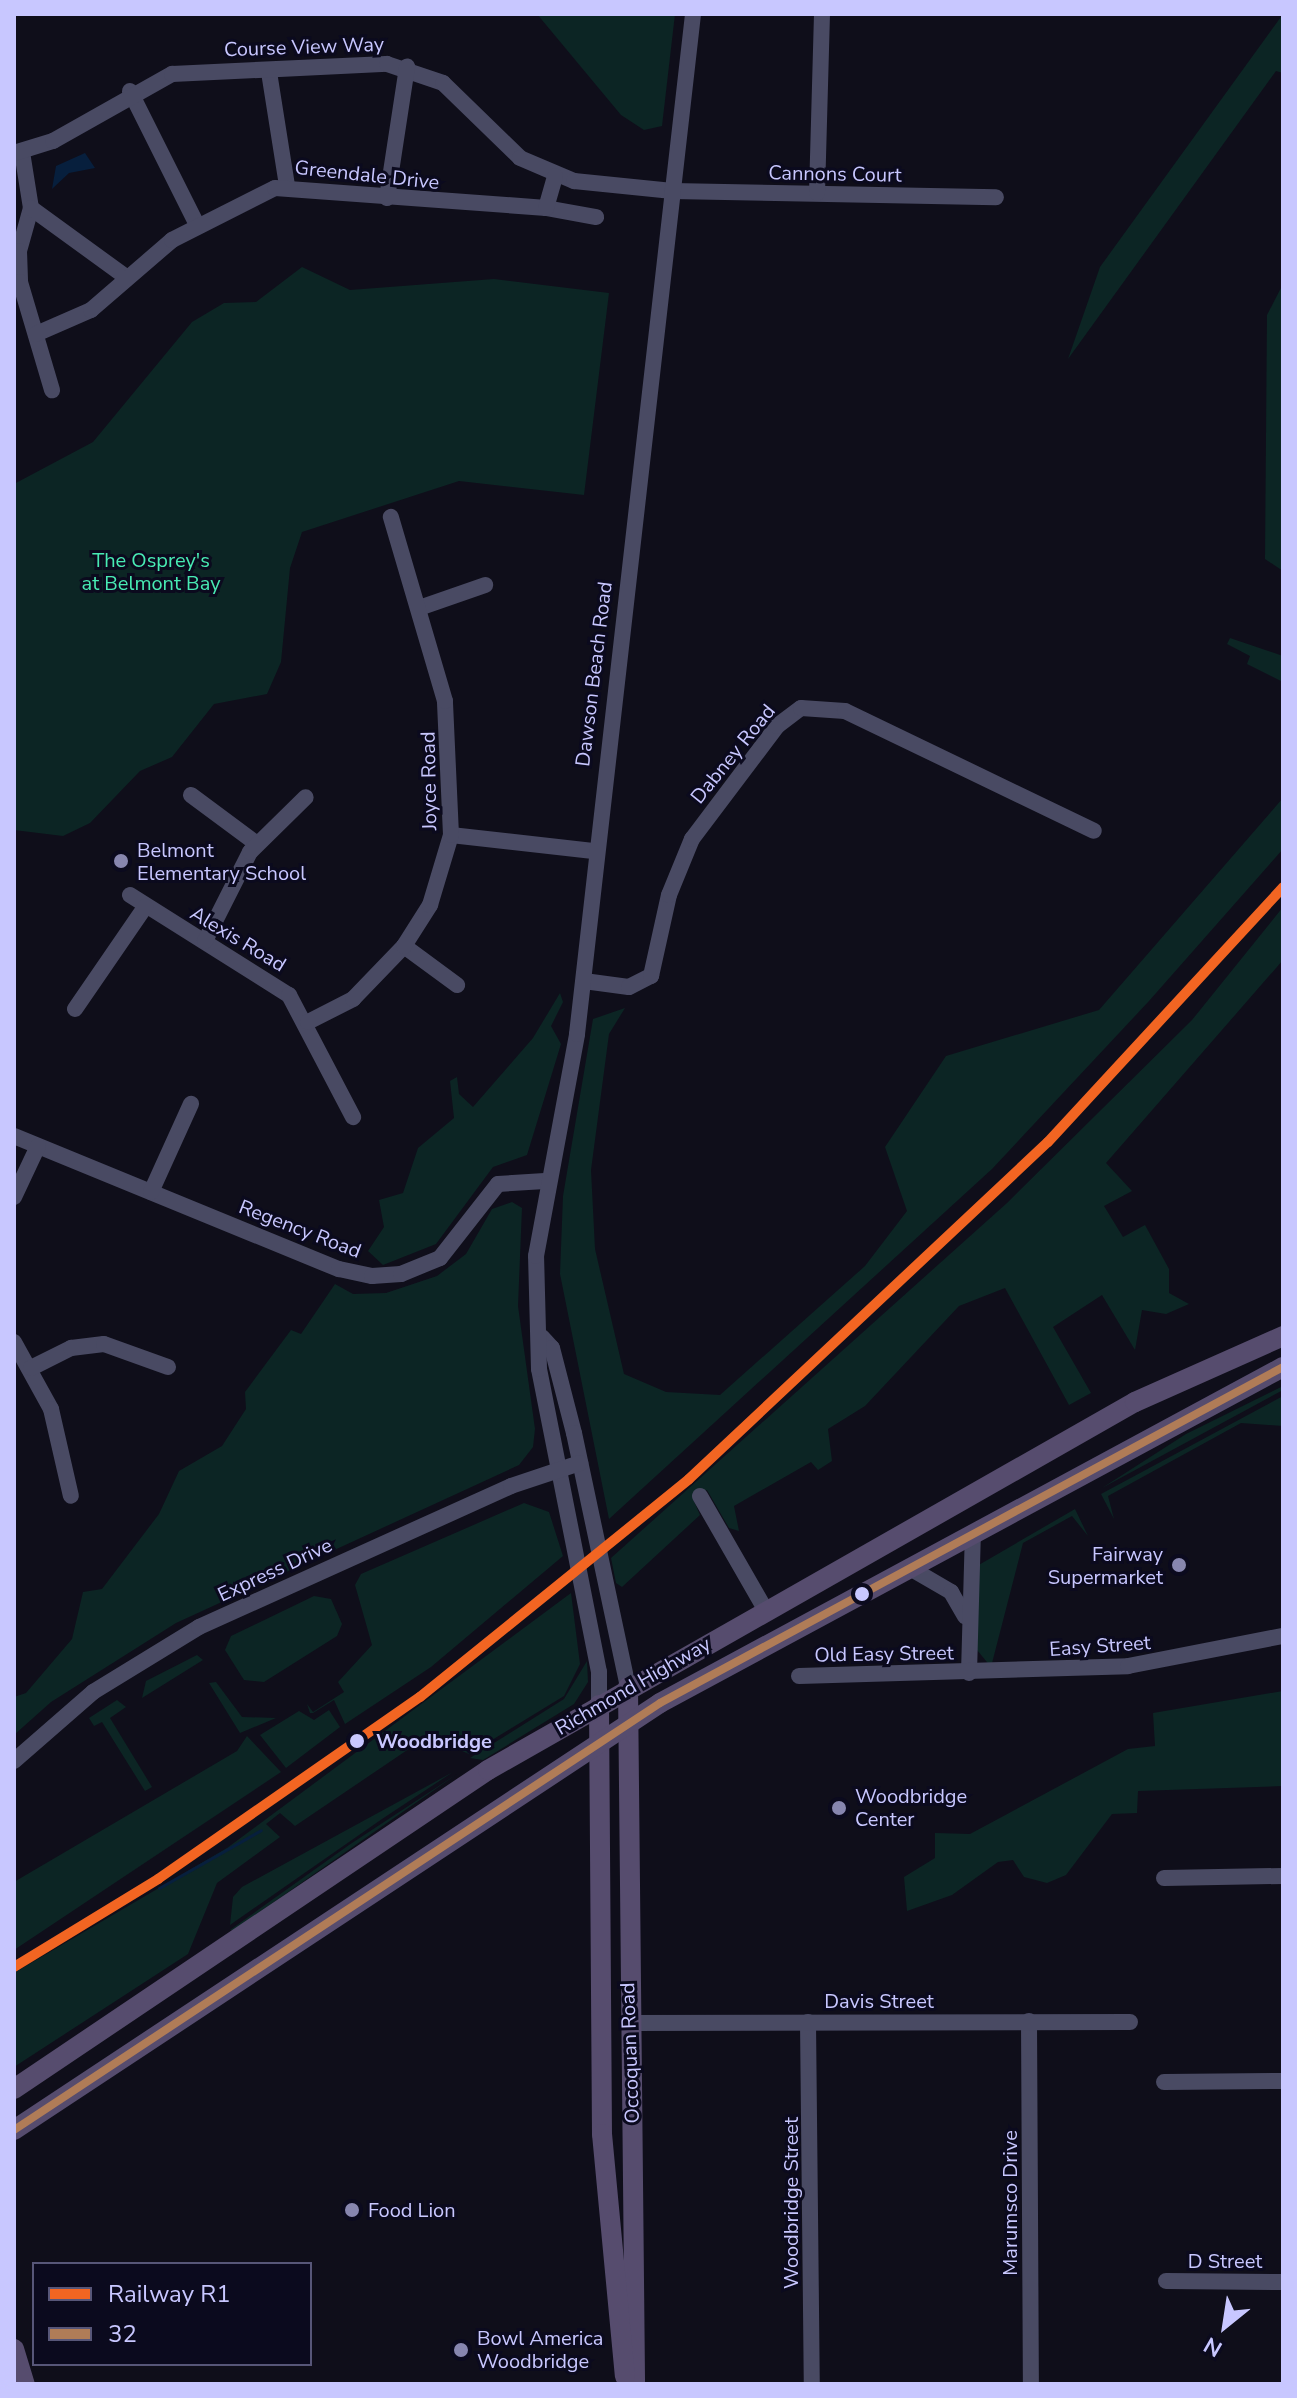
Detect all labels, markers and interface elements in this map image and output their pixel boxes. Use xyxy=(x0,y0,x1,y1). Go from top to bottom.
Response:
street label: Course View Way xyxy=(224,32,384,62)
street label: Greendale Drive xyxy=(293,155,441,195)
street label: Cannons Court xyxy=(768,161,902,187)
park label: The Osprey's at Belmont Bay xyxy=(82,549,220,596)
street label: Dawson Beach Road xyxy=(571,580,617,768)
street label: Dabney Road xyxy=(686,699,780,809)
street label: Joyce Road xyxy=(416,731,442,831)
place label: Belmont Elementary School xyxy=(137,838,306,885)
marker: Belmont Elementary School xyxy=(112,852,130,870)
street label: Alexis Road xyxy=(186,901,290,977)
street label: Regency Road xyxy=(236,1195,364,1263)
street label: Express Drive xyxy=(214,1533,336,1607)
place label: Fairway Supermarket xyxy=(1048,1542,1163,1589)
marker: Fairway Supermarket xyxy=(1170,1556,1188,1574)
unlabelled marker xyxy=(854,1586,870,1602)
street label: Easy Street xyxy=(1049,1630,1151,1662)
street label: Richmond Highway xyxy=(551,1632,715,1740)
street label: Old Easy Street xyxy=(814,1641,954,1667)
marker: Woodbridge xyxy=(345,1729,369,1753)
place label: Woodbridge xyxy=(376,1729,492,1753)
place label: Woodbridge Center xyxy=(855,1784,967,1831)
marker: Woodbridge Center xyxy=(830,1799,848,1817)
street label: Occoquan Road xyxy=(616,1982,644,2124)
street label: Davis Street xyxy=(824,1989,934,2013)
street label: Woodbridge Street xyxy=(779,2117,803,2289)
street label: Marumsco Drive xyxy=(998,2130,1022,2276)
place label: Food Lion xyxy=(368,2198,456,2222)
marker: Food Lion xyxy=(343,2201,361,2219)
street label: D Street xyxy=(1188,2249,1262,2273)
legend xyxy=(32,2262,312,2366)
text: Railway R1 xyxy=(108,2278,231,2310)
north arrow xyxy=(1185,2286,1265,2366)
text: 32 xyxy=(108,2318,137,2350)
place label: Bowl America Woodbridge xyxy=(477,2326,603,2373)
text: N xyxy=(1198,2330,1228,2364)
marker: Bowl America Woodbridge xyxy=(452,2341,470,2359)

